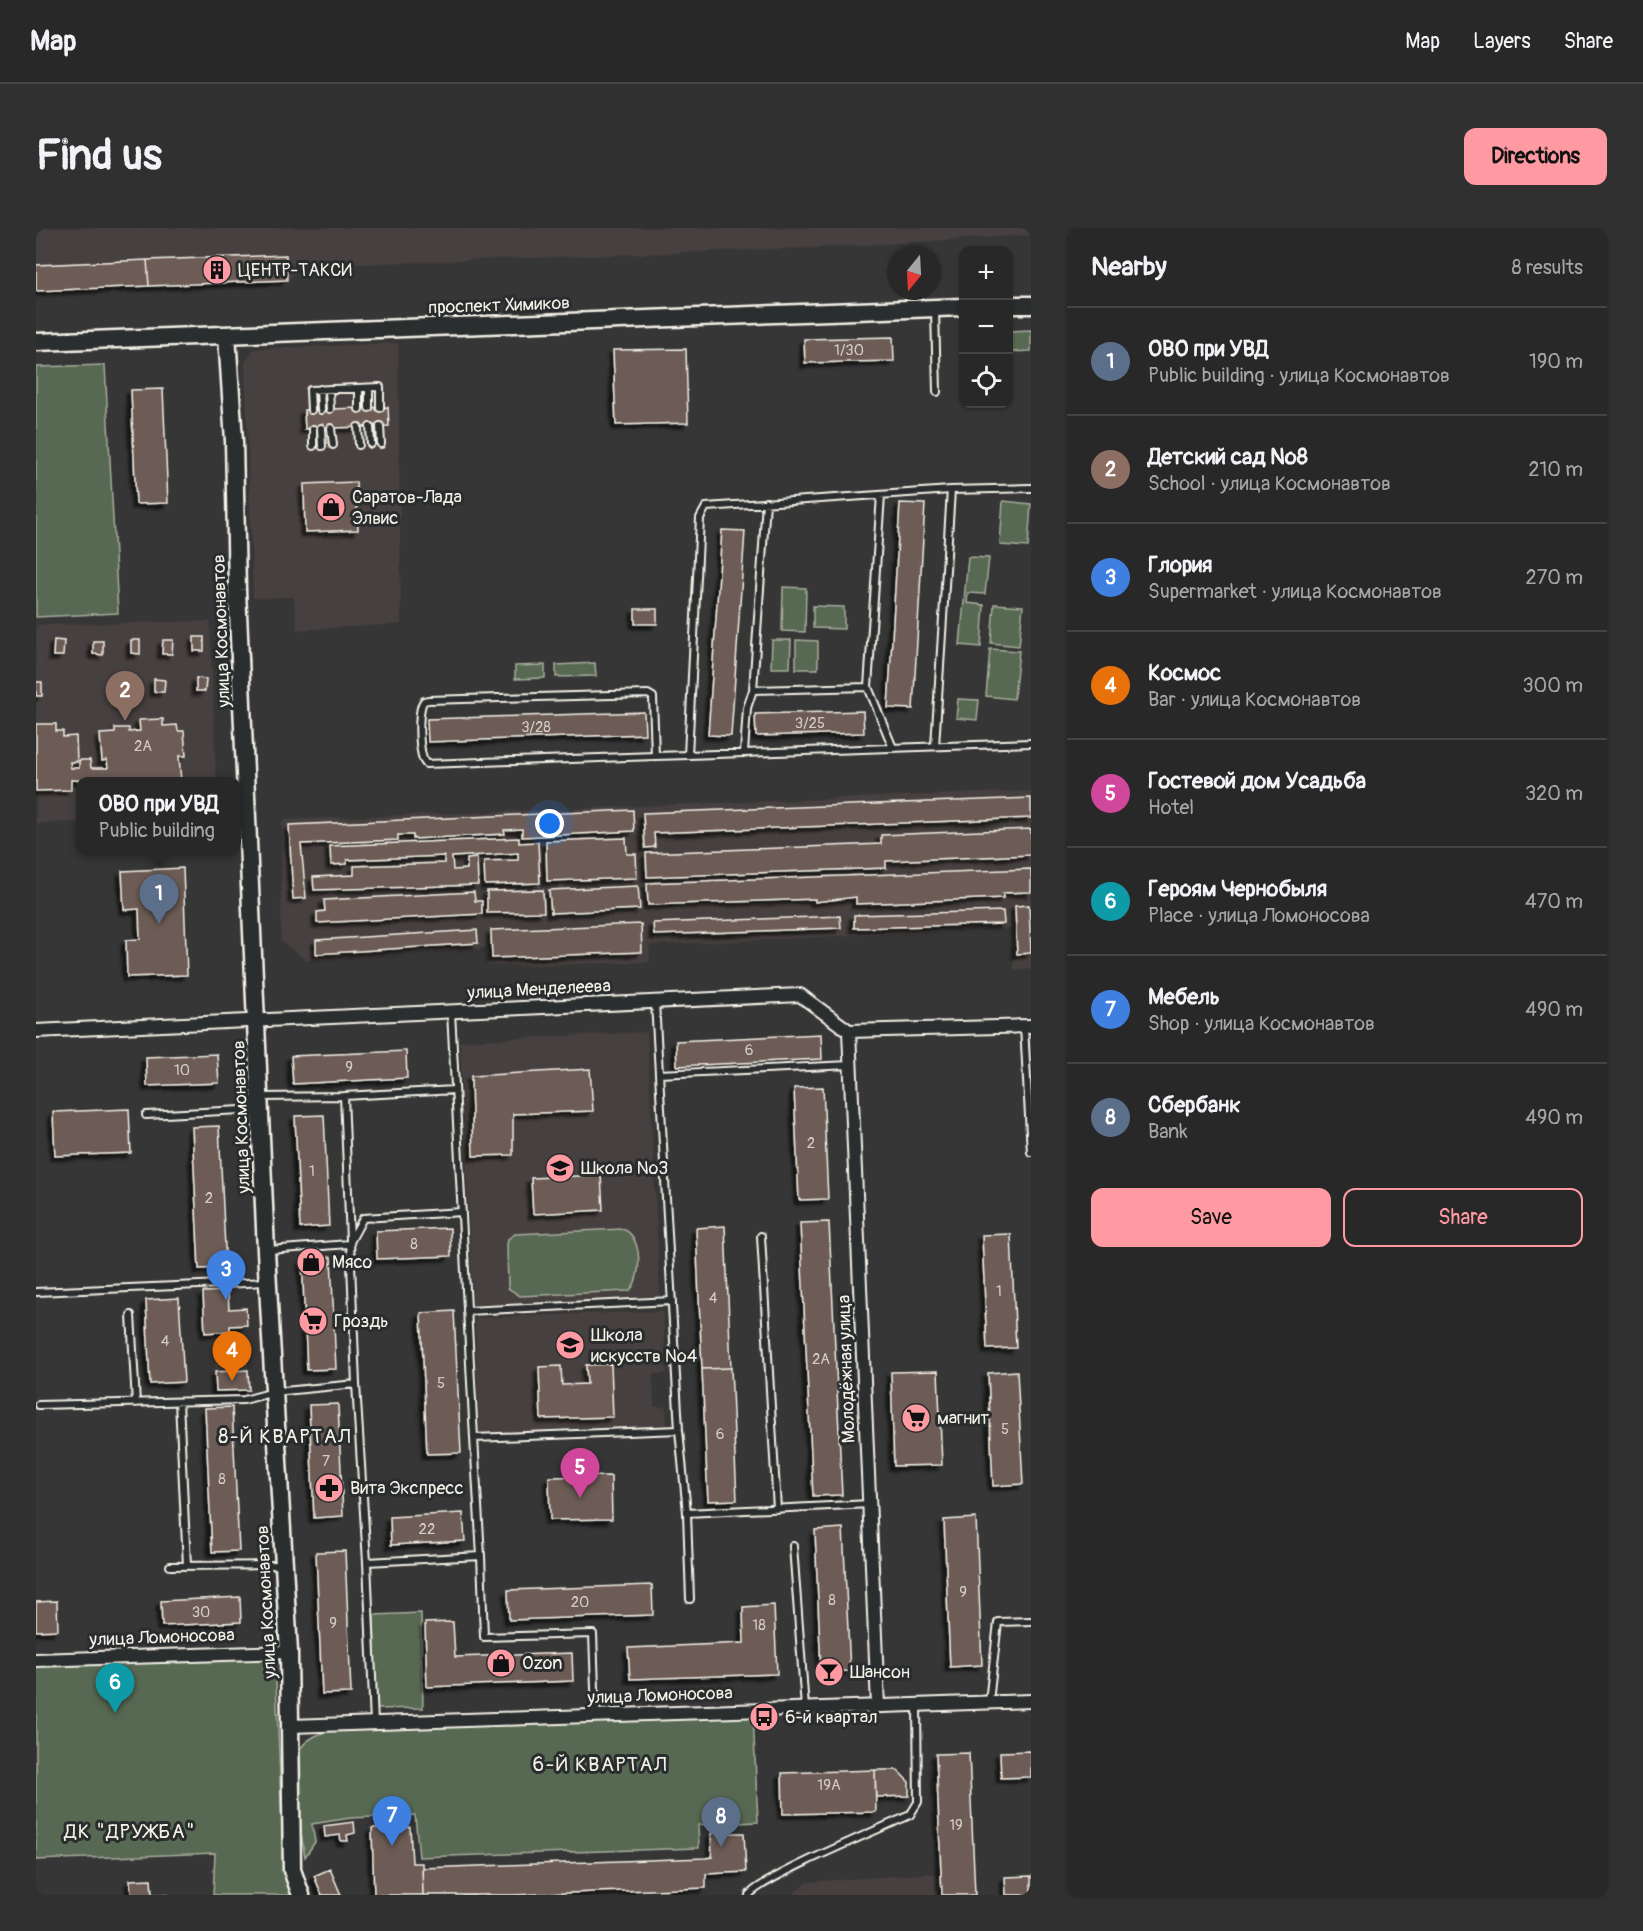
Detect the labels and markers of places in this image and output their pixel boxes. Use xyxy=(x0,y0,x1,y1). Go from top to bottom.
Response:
building icon: ЦЕНТР-ТАКСИ xyxy=(201,254,233,286)
place label: ЦЕНТР-ТАКСИ xyxy=(238,259,352,282)
place label: Саратов-Лада Элвис xyxy=(352,486,462,530)
shop icon: Саратов-Лада Элвис xyxy=(315,491,347,523)
pin: 2 xyxy=(106,672,145,721)
pin: 1 xyxy=(140,874,178,924)
school or university icon: Школа №3 xyxy=(544,1152,576,1184)
place label: Школа №3 xyxy=(581,1157,668,1180)
shop icon: Мясо xyxy=(295,1246,327,1278)
pin: 3 xyxy=(206,1250,246,1300)
place label: Мясо xyxy=(332,1251,373,1274)
supermarket icon: Гроздь xyxy=(297,1305,329,1337)
place label: Гроздь xyxy=(334,1310,389,1333)
place label: Школа искусств №4 xyxy=(591,1324,698,1368)
school or university icon: Школа искусств №4 xyxy=(554,1329,586,1361)
pin: 4 xyxy=(212,1332,252,1381)
supermarket icon: магнит xyxy=(900,1402,932,1434)
place label: магнит xyxy=(937,1407,989,1430)
pin: 5 xyxy=(560,1448,600,1498)
pharmacy icon: Вита Экспресс xyxy=(313,1472,345,1504)
place label: Вита Экспресс xyxy=(350,1477,464,1500)
shop icon: Ozon xyxy=(485,1647,517,1679)
place label: Ozon xyxy=(522,1652,562,1675)
bar icon: Шансон xyxy=(813,1656,845,1688)
place label: Шансон xyxy=(850,1661,910,1684)
pin: 6 xyxy=(96,1664,134,1713)
bus stop icon: 6-й квартал xyxy=(748,1701,780,1733)
place label: 6-й квартал xyxy=(785,1706,878,1729)
pin: 7 xyxy=(372,1796,412,1846)
pin: 8 xyxy=(702,1798,740,1847)

